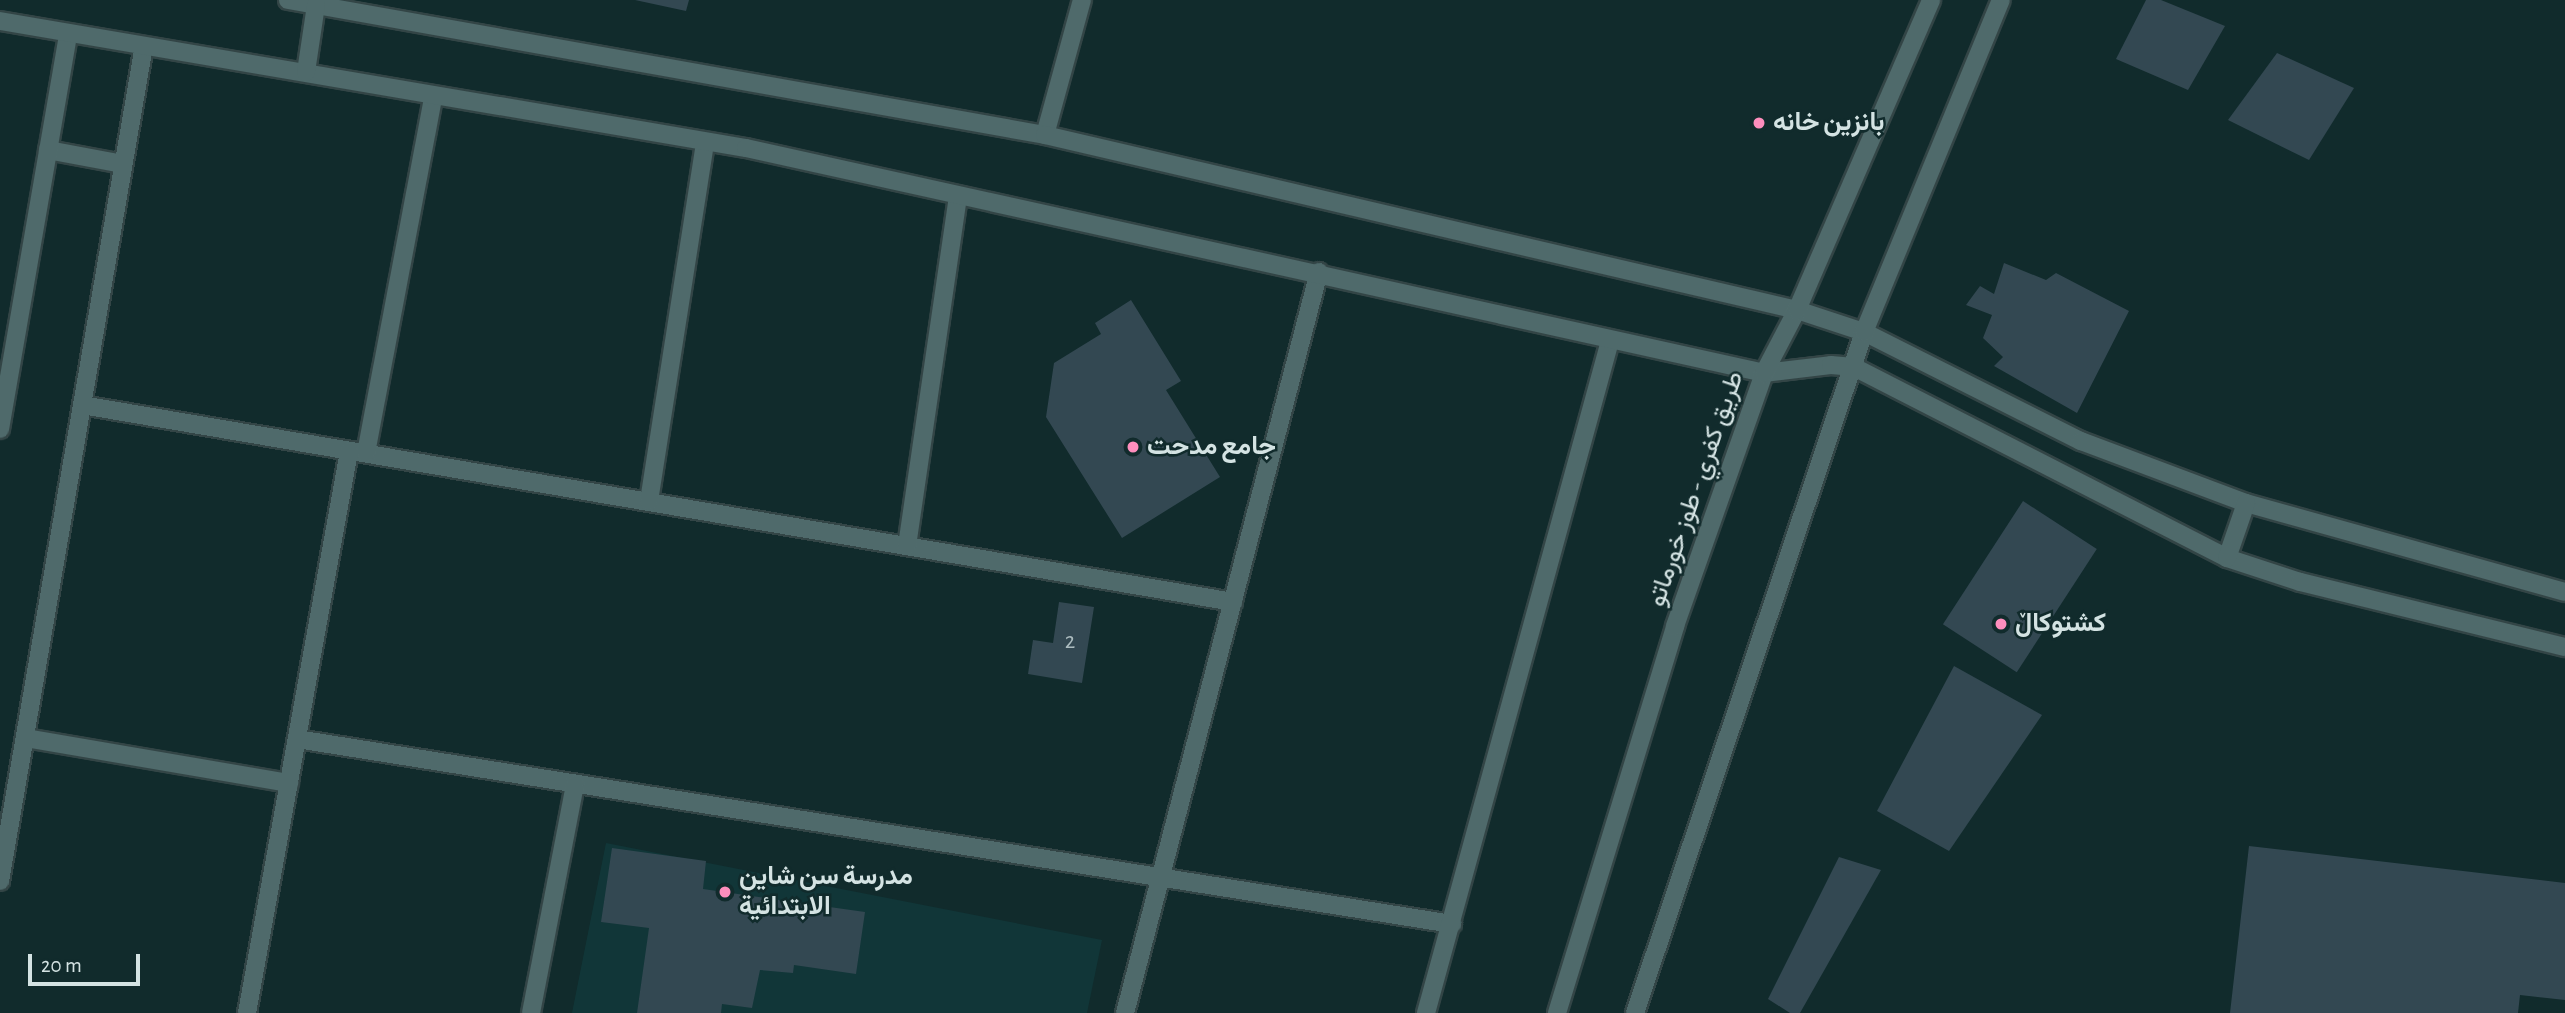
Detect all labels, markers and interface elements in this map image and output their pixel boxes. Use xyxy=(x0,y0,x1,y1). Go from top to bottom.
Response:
place label: بانزين خانه xyxy=(1773,107,1885,139)
marker: بانزين خانه xyxy=(1751,115,1767,131)
street label: طريق كفري - طوز خورماتو xyxy=(1641,367,1751,611)
place label: جامع مدحت xyxy=(1147,431,1276,463)
marker: جامع مدحت xyxy=(1125,439,1141,455)
place label: کشتوکاڵ xyxy=(2015,608,2106,640)
marker: کشتوکاڵ xyxy=(1993,616,2009,632)
house number: 2 xyxy=(1065,628,1075,656)
place label: مدرسة سن شاين الابتدائية xyxy=(739,861,913,922)
marker: مدرسة سن شاين الابتدائية xyxy=(717,884,733,900)
scale bar xyxy=(32,940,144,984)
text: 20 m xyxy=(41,955,82,976)

